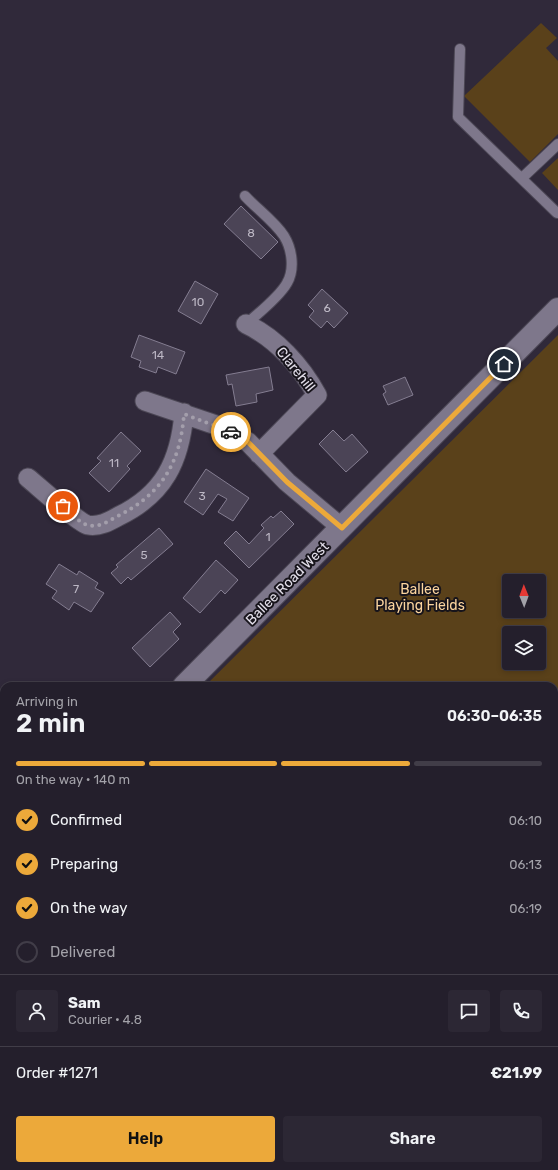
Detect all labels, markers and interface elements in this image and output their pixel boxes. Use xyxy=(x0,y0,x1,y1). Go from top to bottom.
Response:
house number: 8 xyxy=(247,226,255,240)
house number: 10 xyxy=(192,295,204,309)
house number: 6 xyxy=(323,301,331,315)
street label: Clarehill xyxy=(273,344,319,395)
pin xyxy=(487,347,521,381)
house number: 14 xyxy=(152,348,165,362)
icon: home xyxy=(493,353,515,375)
courier xyxy=(211,412,251,452)
icon: car xyxy=(220,421,242,443)
house number: 11 xyxy=(109,456,119,470)
pin xyxy=(46,489,80,523)
house number: 3 xyxy=(198,489,206,503)
icon: bag xyxy=(52,495,74,517)
house number: 1 xyxy=(265,530,271,544)
street label: Ballee Road West xyxy=(242,538,333,629)
house number: 5 xyxy=(140,548,148,562)
north arrow xyxy=(502,574,546,618)
map controls xyxy=(502,574,546,670)
park label: Ballee Playing Fields xyxy=(375,581,465,614)
house number: 7 xyxy=(73,582,79,596)
button: layers xyxy=(502,626,546,670)
text: Arriving in xyxy=(16,694,78,709)
text: 06:30–06:35 xyxy=(447,707,542,725)
text: 2 min xyxy=(16,708,85,739)
text: On the way · 140 m xyxy=(16,772,130,787)
icon: check xyxy=(16,809,38,831)
text: Confirmed xyxy=(50,811,122,829)
text: 06:10 xyxy=(509,813,542,828)
icon: check xyxy=(16,853,38,875)
text: Preparing xyxy=(50,855,118,873)
text: 06:13 xyxy=(509,857,542,872)
icon: check xyxy=(16,897,38,919)
text: On the way xyxy=(50,899,128,917)
text: 06:19 xyxy=(509,901,542,916)
text: Delivered xyxy=(50,943,115,961)
button: person xyxy=(16,990,58,1032)
button: chat xyxy=(448,990,490,1032)
button: phone xyxy=(500,990,542,1032)
text: Sam xyxy=(68,994,101,1012)
text: Courier · 4.8 xyxy=(68,1012,142,1027)
text: Order #1271 xyxy=(16,1064,98,1082)
text: €21.99 xyxy=(490,1064,542,1082)
button: Help xyxy=(16,1116,275,1162)
button: Share xyxy=(283,1116,542,1162)

